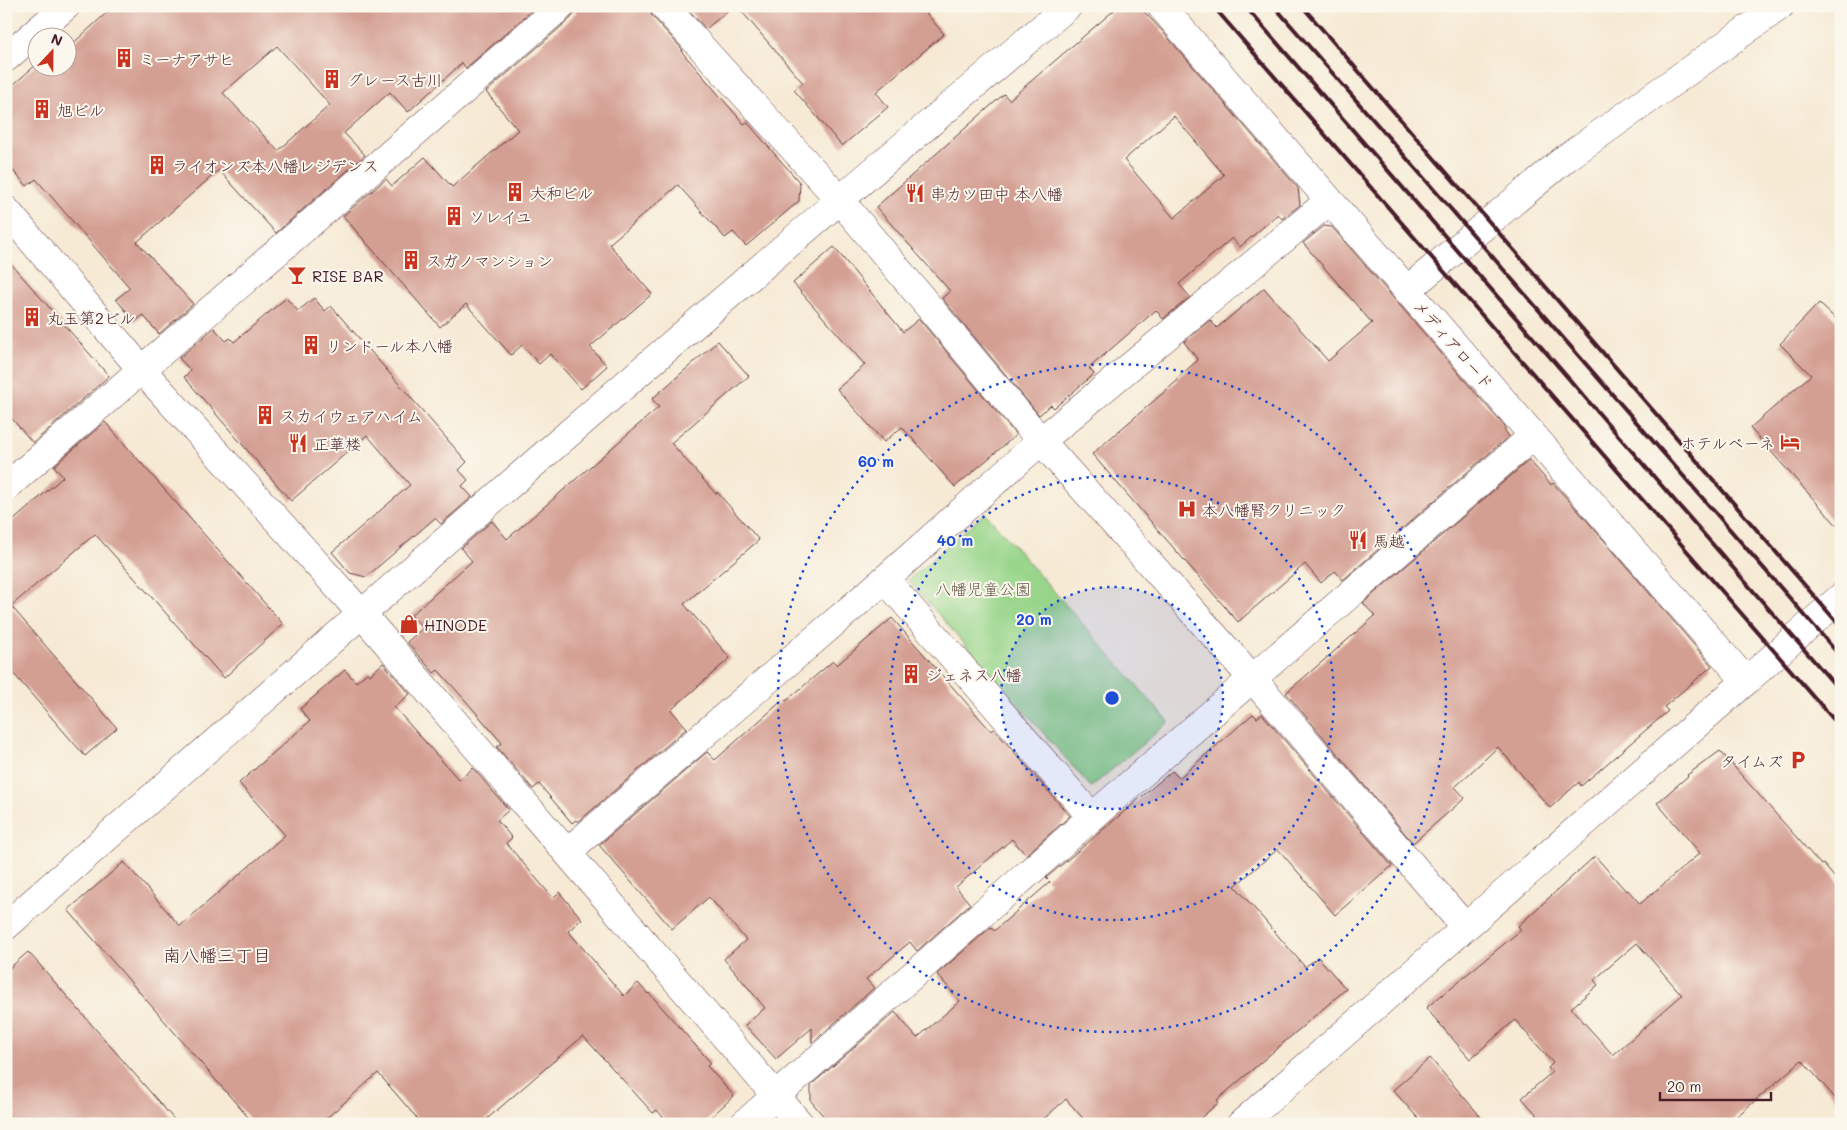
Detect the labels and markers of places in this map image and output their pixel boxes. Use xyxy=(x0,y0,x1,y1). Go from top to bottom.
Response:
building icon: ミーナアサヒ xyxy=(113,47,135,69)
place label: ミーナアサヒ xyxy=(139,48,235,69)
building icon: グレース古川 xyxy=(321,68,343,90)
place label: グレース古川 xyxy=(347,69,443,90)
building icon: 旭ビル xyxy=(31,98,53,120)
place label: 旭ビル xyxy=(57,99,105,120)
building icon: ライオンズ本八幡レジデンス xyxy=(146,154,168,176)
place label: ライオンズ本八幡レジデンス xyxy=(172,155,379,176)
building icon: 大和ビル xyxy=(504,181,526,203)
place label: 大和ビル xyxy=(530,182,594,203)
restaurant icon: 串カツ田中 本八幡 xyxy=(904,182,926,204)
place label: 串カツ田中 本八幡 xyxy=(930,183,1063,204)
building icon: ソレイユ xyxy=(443,205,465,227)
place label: ソレイユ xyxy=(469,206,532,227)
building icon: スガノマンション xyxy=(400,249,422,271)
place label: スガノマンション xyxy=(426,250,553,271)
bar icon: RISE BAR xyxy=(286,264,308,286)
place label: RISE BAR xyxy=(312,265,384,286)
building icon: 丸玉第2ビル xyxy=(21,306,43,328)
place label: 丸玉第2ビル xyxy=(47,307,136,328)
building icon: リンドール本八幡 xyxy=(300,334,322,356)
place label: リンドール本八幡 xyxy=(326,335,453,356)
building icon: スカイウェアハイム xyxy=(254,404,276,426)
place label: スカイウェアハイム xyxy=(280,405,423,426)
hotel icon: ホテルベーネ xyxy=(1779,431,1801,453)
restaurant icon: 正華楼 xyxy=(287,432,309,454)
place label: ホテルベーネ xyxy=(1680,432,1775,453)
place label: 正華楼 xyxy=(313,433,361,454)
hospital icon: 本八幡腎クリニック xyxy=(1176,498,1198,520)
place label: 本八幡腎クリニック xyxy=(1202,499,1346,520)
restaurant icon: 馬越 xyxy=(1347,529,1369,551)
place label: 馬越 xyxy=(1373,530,1405,551)
shop icon: HINODE xyxy=(398,613,420,635)
place label: HINODE xyxy=(424,614,487,635)
building icon: ジェネス八幡 xyxy=(900,663,922,685)
place label: ジェネス八幡 xyxy=(926,664,1022,685)
centre of rings xyxy=(1103,689,1121,707)
parking icon: タイムズ xyxy=(1787,749,1809,771)
place label: タイムズ xyxy=(1720,750,1783,771)

